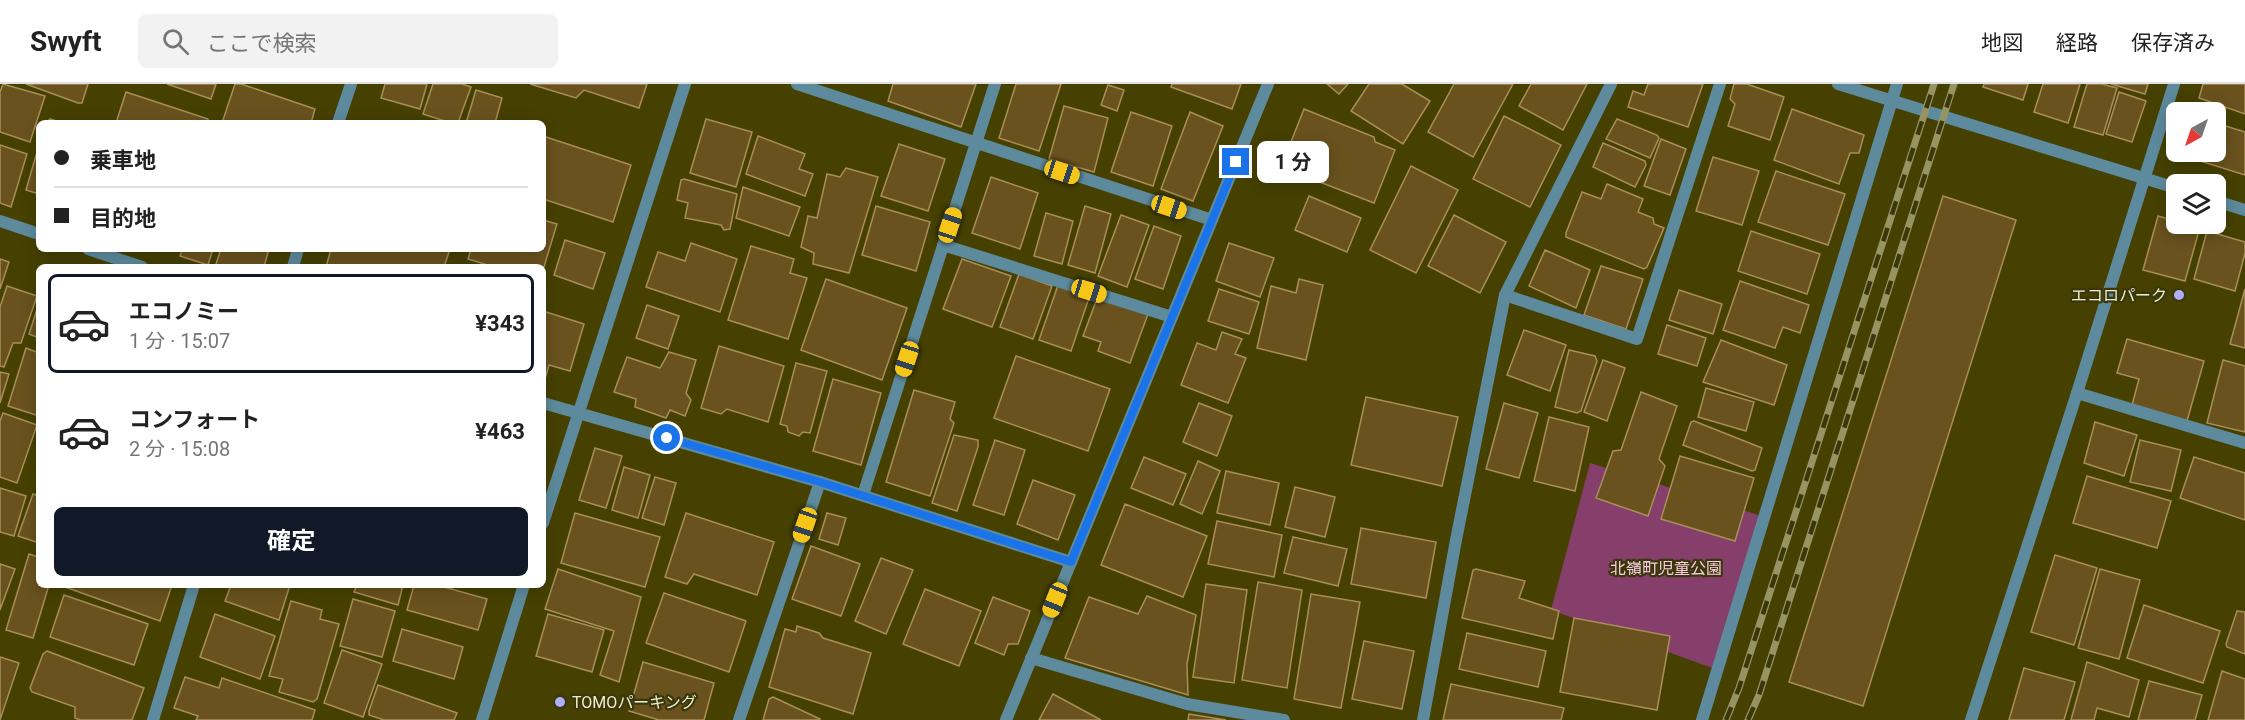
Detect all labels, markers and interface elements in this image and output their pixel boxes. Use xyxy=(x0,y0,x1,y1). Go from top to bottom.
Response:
search box xyxy=(138,14,558,68)
text: Swyft xyxy=(30,25,102,58)
icon: search xyxy=(159,25,192,58)
text: ここで検索 xyxy=(207,31,317,56)
text: 地図 xyxy=(1981,31,2023,55)
text: 経路 xyxy=(2056,31,2098,55)
text: 保存済み xyxy=(2131,31,2215,55)
north arrow xyxy=(2166,102,2226,162)
map controls xyxy=(2166,102,2226,234)
callout: 1 分 xyxy=(1257,141,1329,183)
text: 乗車地 xyxy=(90,148,156,173)
route end xyxy=(1222,148,1249,175)
text: 1 分 xyxy=(1275,150,1311,174)
car xyxy=(1042,158,1082,186)
button: layers xyxy=(2166,174,2226,234)
car xyxy=(1149,193,1189,221)
car xyxy=(936,205,964,245)
text: 目的地 xyxy=(90,206,156,231)
car xyxy=(1069,277,1109,305)
place label: エコロパーク xyxy=(2071,286,2167,305)
marker: エコロパーク xyxy=(2172,288,2186,302)
icon: car xyxy=(57,297,111,351)
text: エコノミー xyxy=(129,299,239,324)
text: ¥343 xyxy=(475,311,525,336)
text: 1 分 · 15:07 xyxy=(129,329,230,353)
car xyxy=(893,339,921,379)
icon: car xyxy=(57,405,111,459)
text: コンフォート xyxy=(129,407,260,432)
text: ¥463 xyxy=(475,419,525,444)
route start xyxy=(653,424,680,451)
text: 2 分 · 15:08 xyxy=(129,437,230,461)
car xyxy=(791,505,819,545)
button: 確定 xyxy=(54,507,528,576)
park label: 北嶺町児童公園 xyxy=(1610,559,1722,578)
car xyxy=(1040,580,1070,620)
place label: TOMOパーキング xyxy=(572,693,697,712)
marker: TOMOパーキング xyxy=(553,695,567,709)

